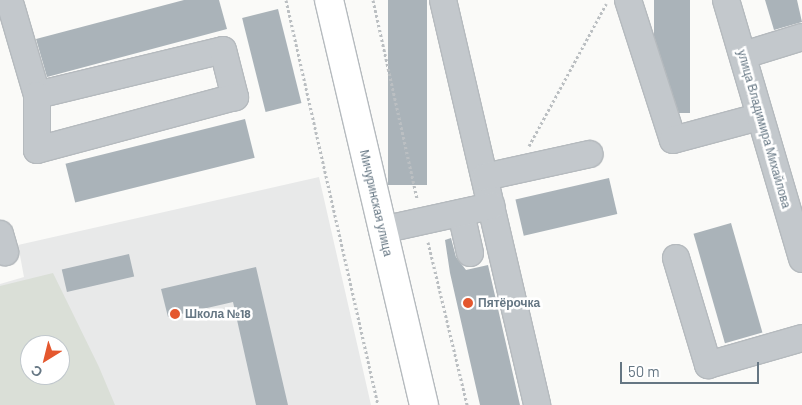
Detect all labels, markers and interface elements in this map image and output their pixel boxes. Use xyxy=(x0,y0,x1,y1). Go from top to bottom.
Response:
street label: улица Владимира Михайлова xyxy=(734,48,794,210)
street label: Мичуринская улица xyxy=(357,148,395,258)
place label: Пятёрочка xyxy=(478,296,540,310)
marker: Пятёрочка xyxy=(462,297,474,309)
place label: Школа №18 xyxy=(185,307,251,321)
marker: Школа №18 xyxy=(169,308,181,320)
north arrow xyxy=(20,335,70,385)
scale bar xyxy=(622,352,761,384)
text: С xyxy=(27,362,46,382)
text: 50 m xyxy=(628,362,660,380)

